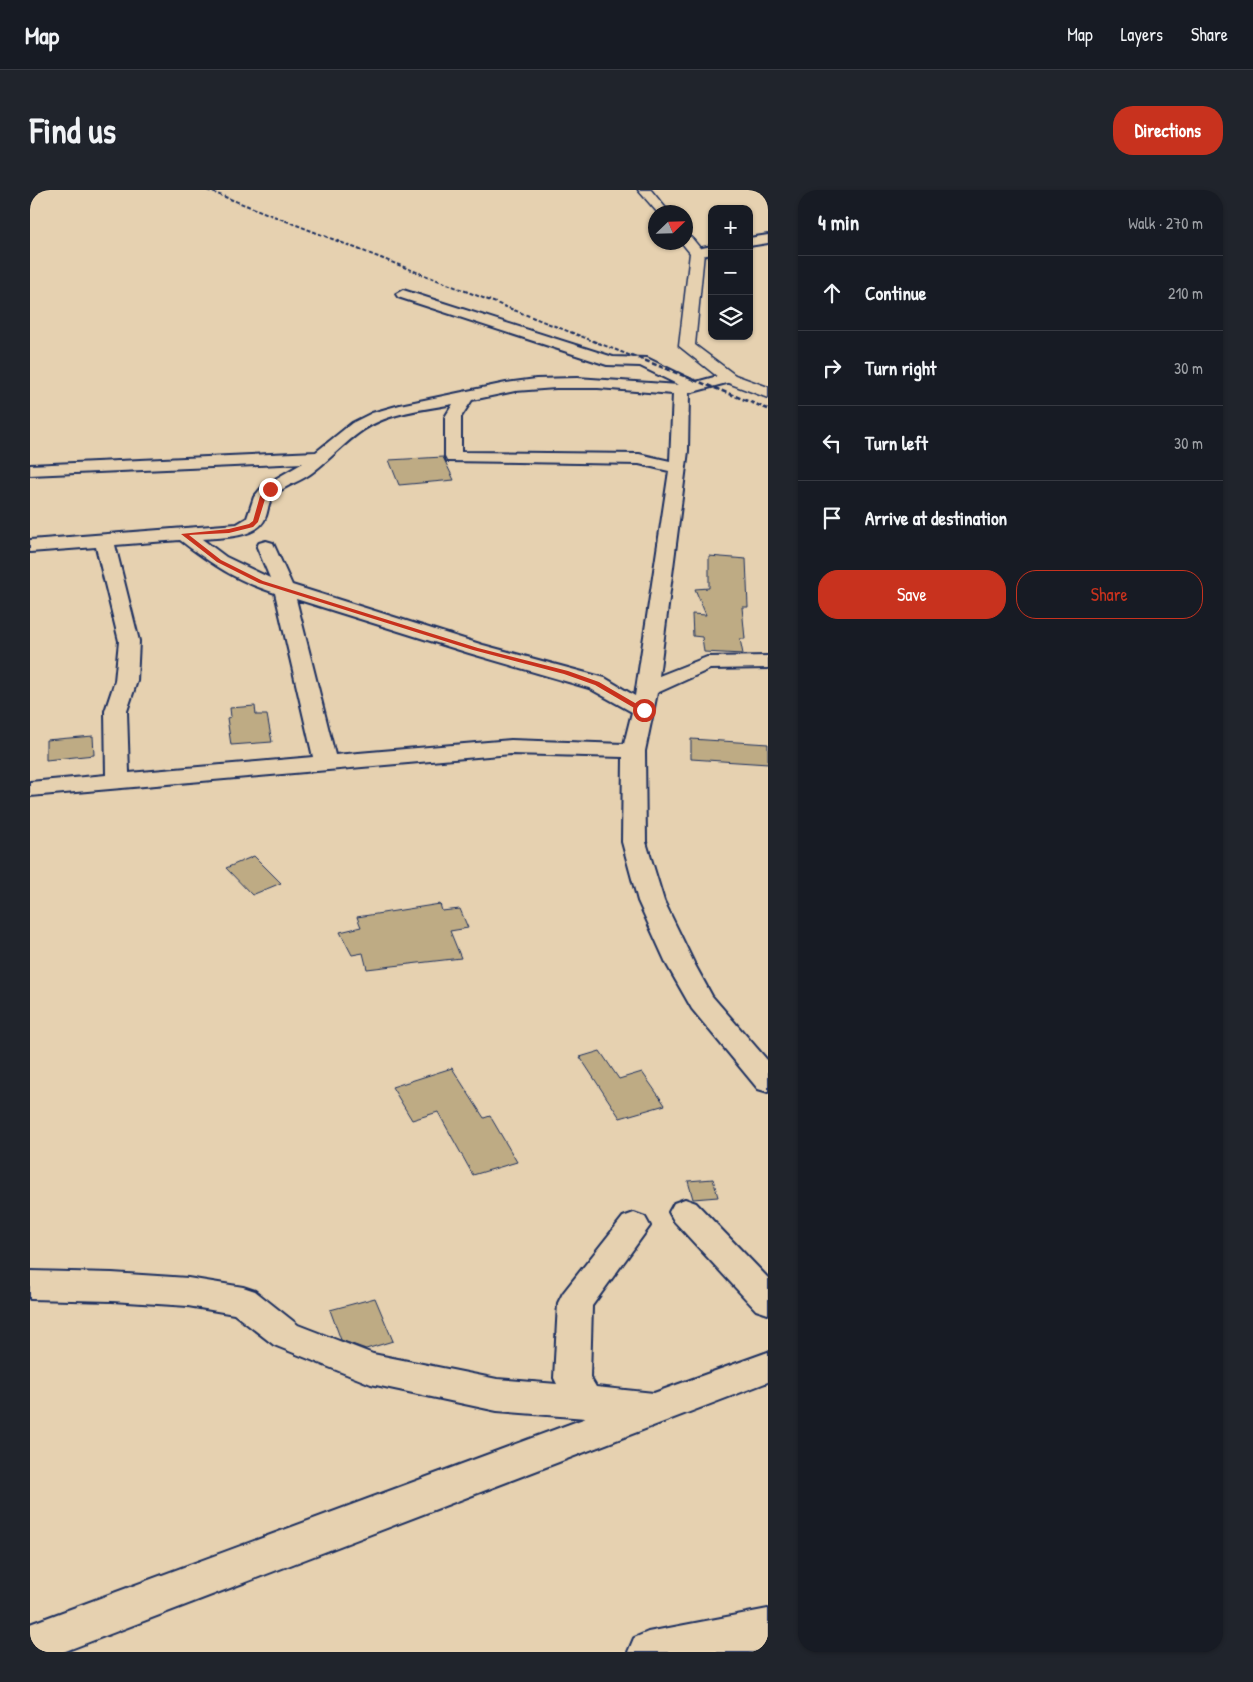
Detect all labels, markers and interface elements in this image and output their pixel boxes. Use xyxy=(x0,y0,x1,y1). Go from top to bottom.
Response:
text: Map xyxy=(25,19,59,51)
text: Map xyxy=(1067,22,1093,47)
text: Layers xyxy=(1121,22,1163,47)
text: Share xyxy=(1191,22,1228,47)
button: Directions xyxy=(1113,106,1223,155)
text: Find us xyxy=(30,107,116,154)
north arrow xyxy=(648,205,693,250)
map controls xyxy=(708,205,753,340)
button: + xyxy=(708,205,753,250)
text: 4 min xyxy=(818,208,859,237)
text: Walk · 270 m xyxy=(1128,212,1203,234)
button: − xyxy=(708,250,753,295)
icon: ahead xyxy=(818,279,846,307)
text: Continue xyxy=(865,280,926,306)
text: 210 m xyxy=(1168,282,1203,304)
button: layers xyxy=(708,295,753,340)
icon: right xyxy=(818,354,846,382)
text: Turn right xyxy=(865,355,936,381)
text: 30 m xyxy=(1174,357,1203,379)
icon: left xyxy=(818,429,846,457)
text: Turn left xyxy=(865,430,928,456)
text: 30 m xyxy=(1174,432,1203,454)
route end xyxy=(259,478,282,501)
icon: arrive xyxy=(818,504,846,532)
text: Arrive at destination xyxy=(865,505,1007,531)
button: Save xyxy=(818,570,1006,619)
button: Share xyxy=(1016,570,1203,619)
route start xyxy=(633,699,656,722)

